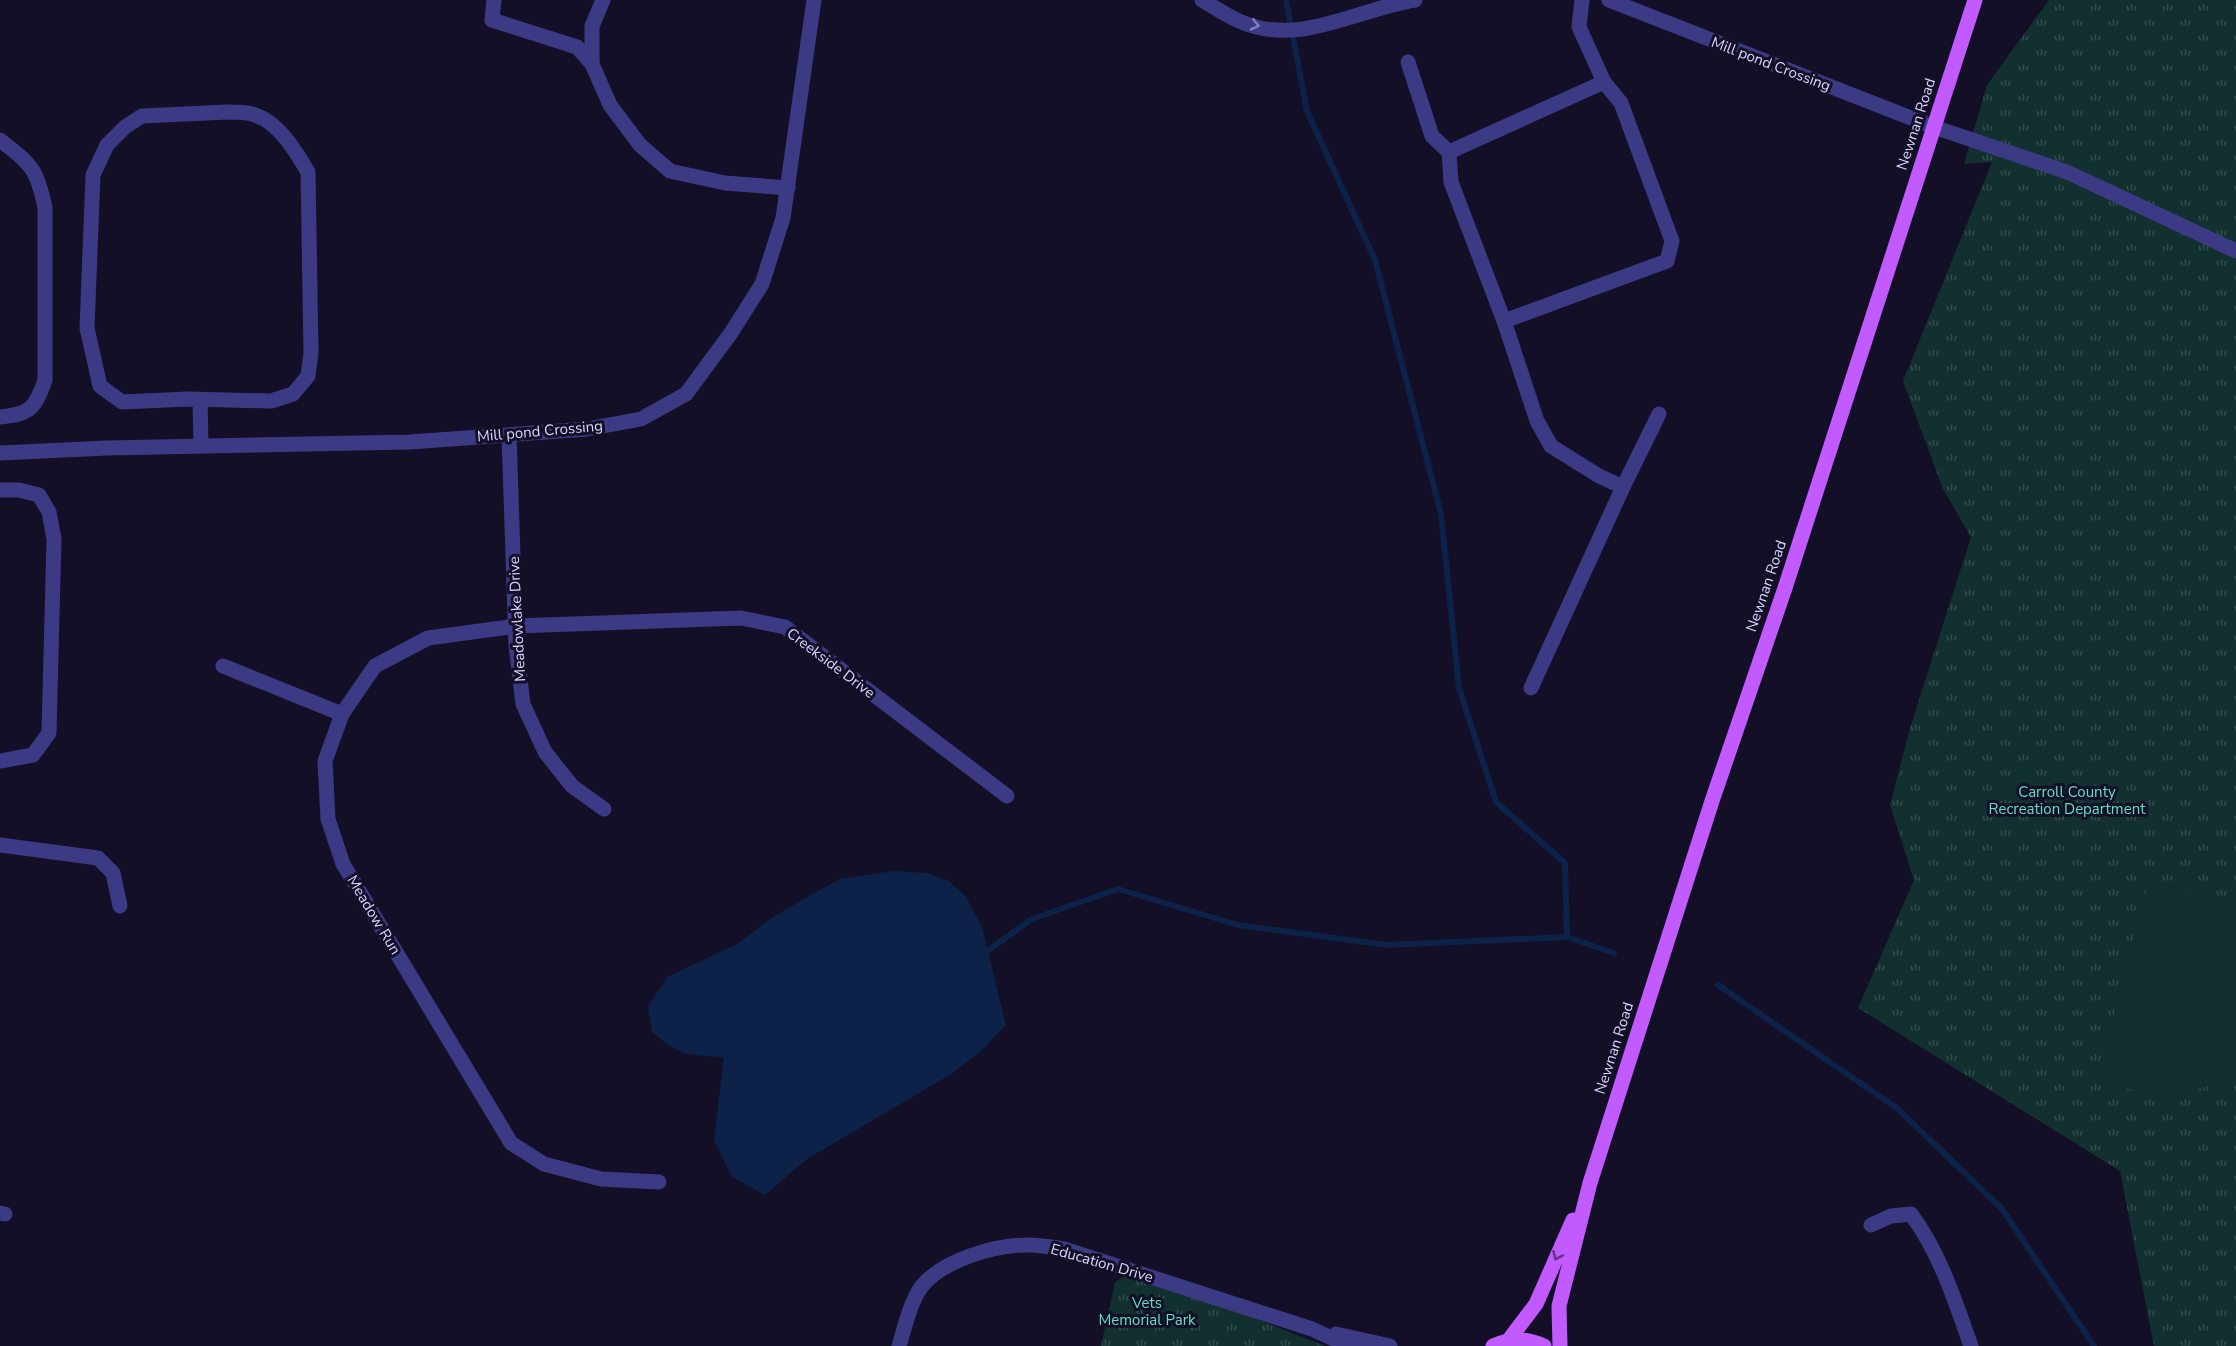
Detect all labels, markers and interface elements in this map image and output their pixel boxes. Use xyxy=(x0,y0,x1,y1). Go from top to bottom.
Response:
one-way arrow xyxy=(1249,18,1259,31)
street label: Mill pond Crossing xyxy=(1709,32,1833,96)
street label: Newnan Road xyxy=(1892,76,1940,172)
street label: Mill pond Crossing xyxy=(476,416,604,446)
street label: Newnan Road xyxy=(1741,538,1791,634)
street label: Meadowlake Drive xyxy=(504,556,530,682)
street label: Creekside Drive xyxy=(783,623,879,703)
park label: Carroll County Recreation Department xyxy=(1989,782,2146,819)
street label: Meadow Run xyxy=(342,872,406,958)
street label: Newnan Road xyxy=(1590,1000,1638,1096)
street label: Education Drive xyxy=(1048,1239,1156,1287)
one-way arrow xyxy=(1553,1249,1565,1260)
park label: Vets Memorial Park xyxy=(1098,1293,1196,1330)

